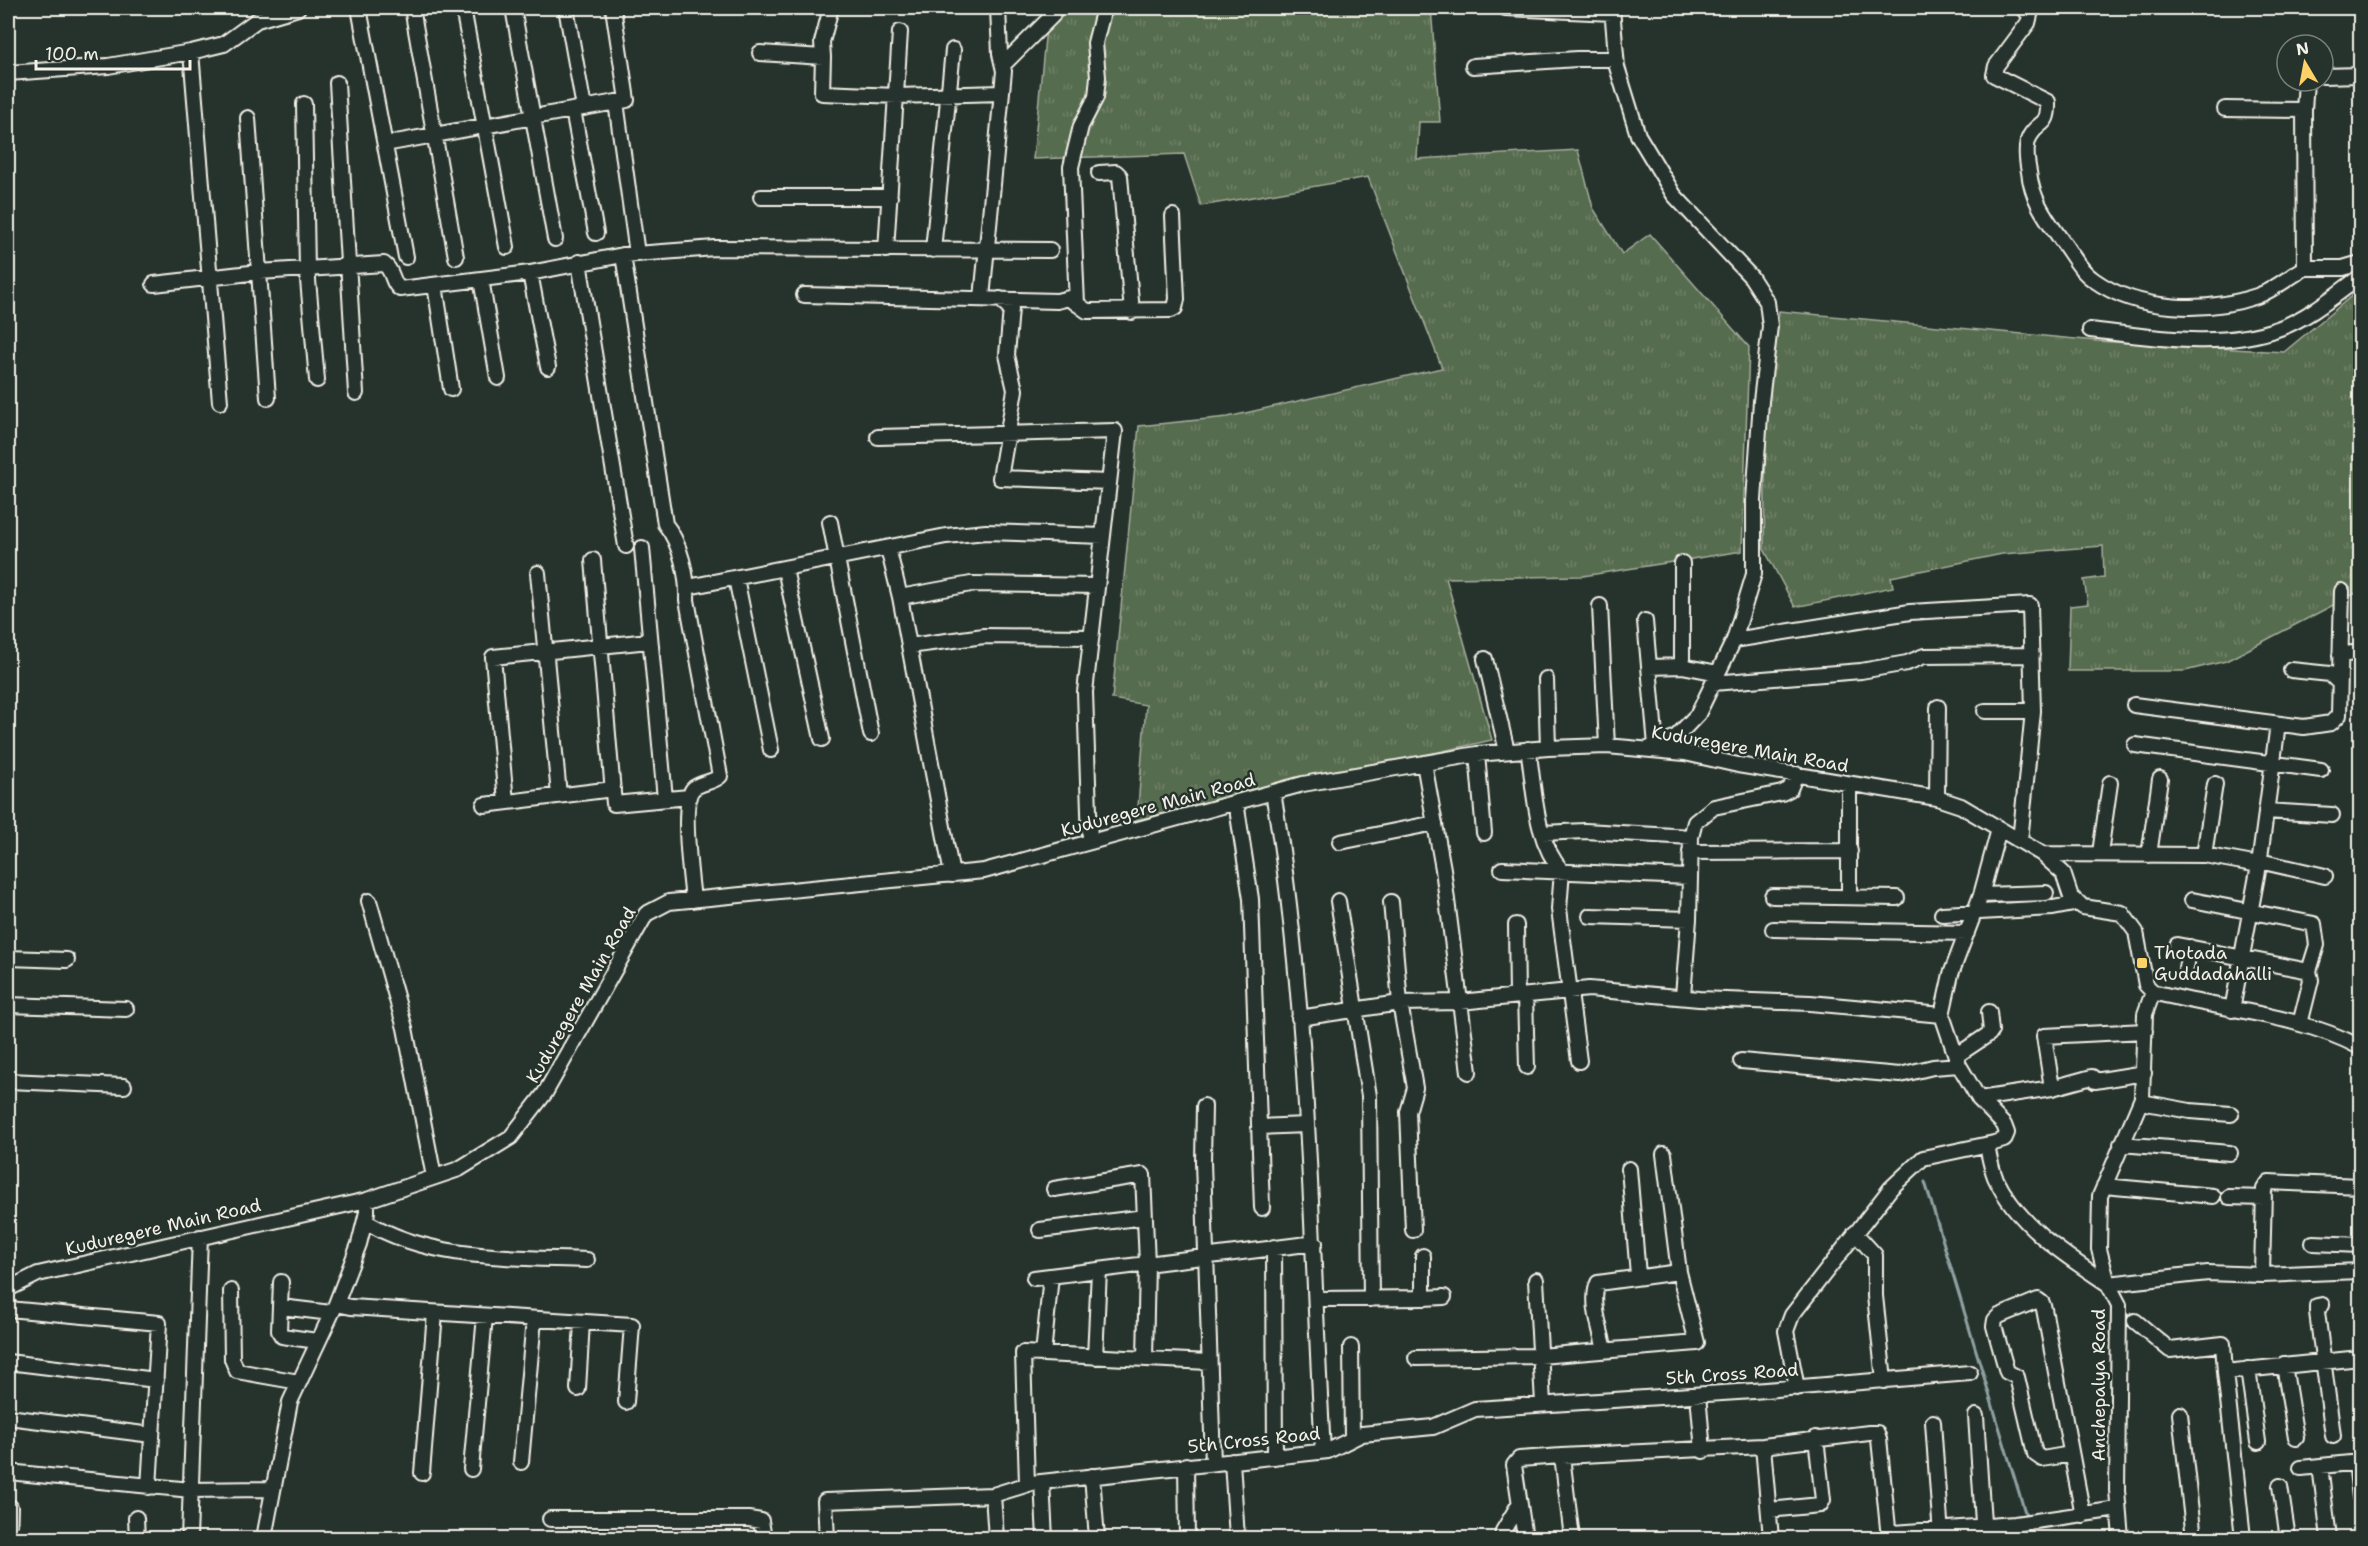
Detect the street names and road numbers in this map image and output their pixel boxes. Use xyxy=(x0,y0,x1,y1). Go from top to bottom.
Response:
street label: Kuduregere Main Road xyxy=(1649,720,1851,778)
street label: Kuduregere Main Road xyxy=(1058,768,1258,842)
street label: Kuduregere Main Road xyxy=(521,902,641,1088)
street label: Kuduregere Main Road xyxy=(63,1193,263,1261)
street label: Anchepalya Road xyxy=(2087,1309,2111,1461)
street label: 5th Cross Road xyxy=(1665,1357,1799,1391)
street label: 5th Cross Road xyxy=(1186,1421,1322,1459)

